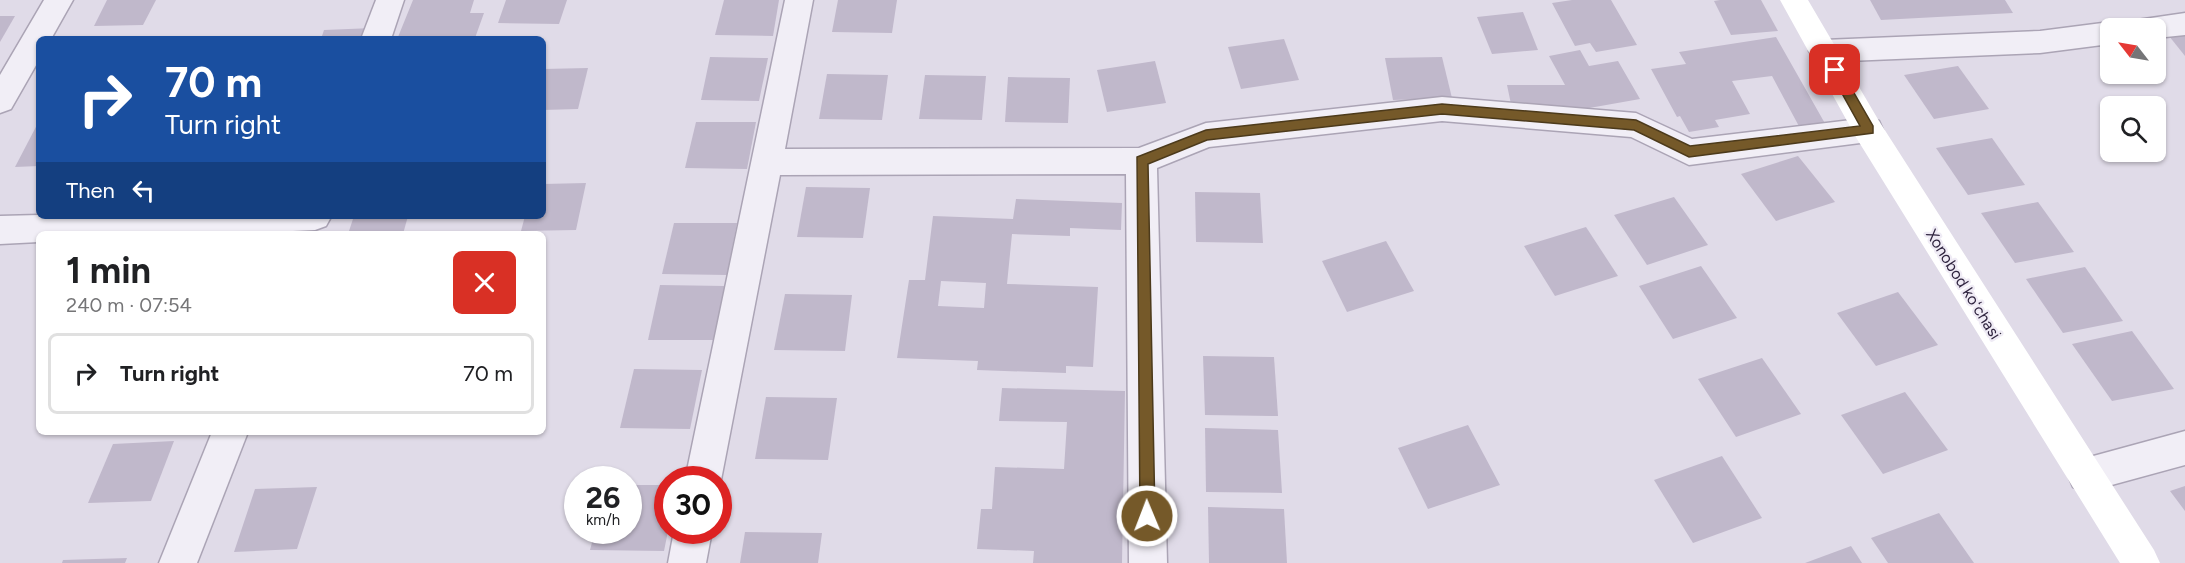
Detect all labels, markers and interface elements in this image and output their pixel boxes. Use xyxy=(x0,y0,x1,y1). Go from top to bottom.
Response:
north arrow xyxy=(2100,18,2166,84)
map controls xyxy=(2100,18,2166,162)
pin xyxy=(1809,44,1860,95)
icon: arrive xyxy=(1818,53,1851,86)
text: 70 m xyxy=(165,57,262,108)
icon: right xyxy=(66,60,144,138)
button: search xyxy=(2100,96,2166,162)
text: Turn right xyxy=(165,108,281,141)
icon: left xyxy=(127,174,160,207)
text: Then xyxy=(66,177,115,204)
street label: Xonobod koʻchasi xyxy=(1922,226,2005,343)
text: 1 min xyxy=(66,249,151,292)
button: close xyxy=(453,251,516,314)
text: 240 m · 07:54 xyxy=(66,293,192,317)
icon: right xyxy=(69,357,102,390)
text: Turn right xyxy=(120,360,219,387)
text: 70 m xyxy=(463,360,513,387)
speed limit sign: 30 xyxy=(654,466,732,544)
text: 26 xyxy=(586,479,620,516)
position arrow xyxy=(1115,484,1179,548)
text: km/h xyxy=(586,511,620,529)

